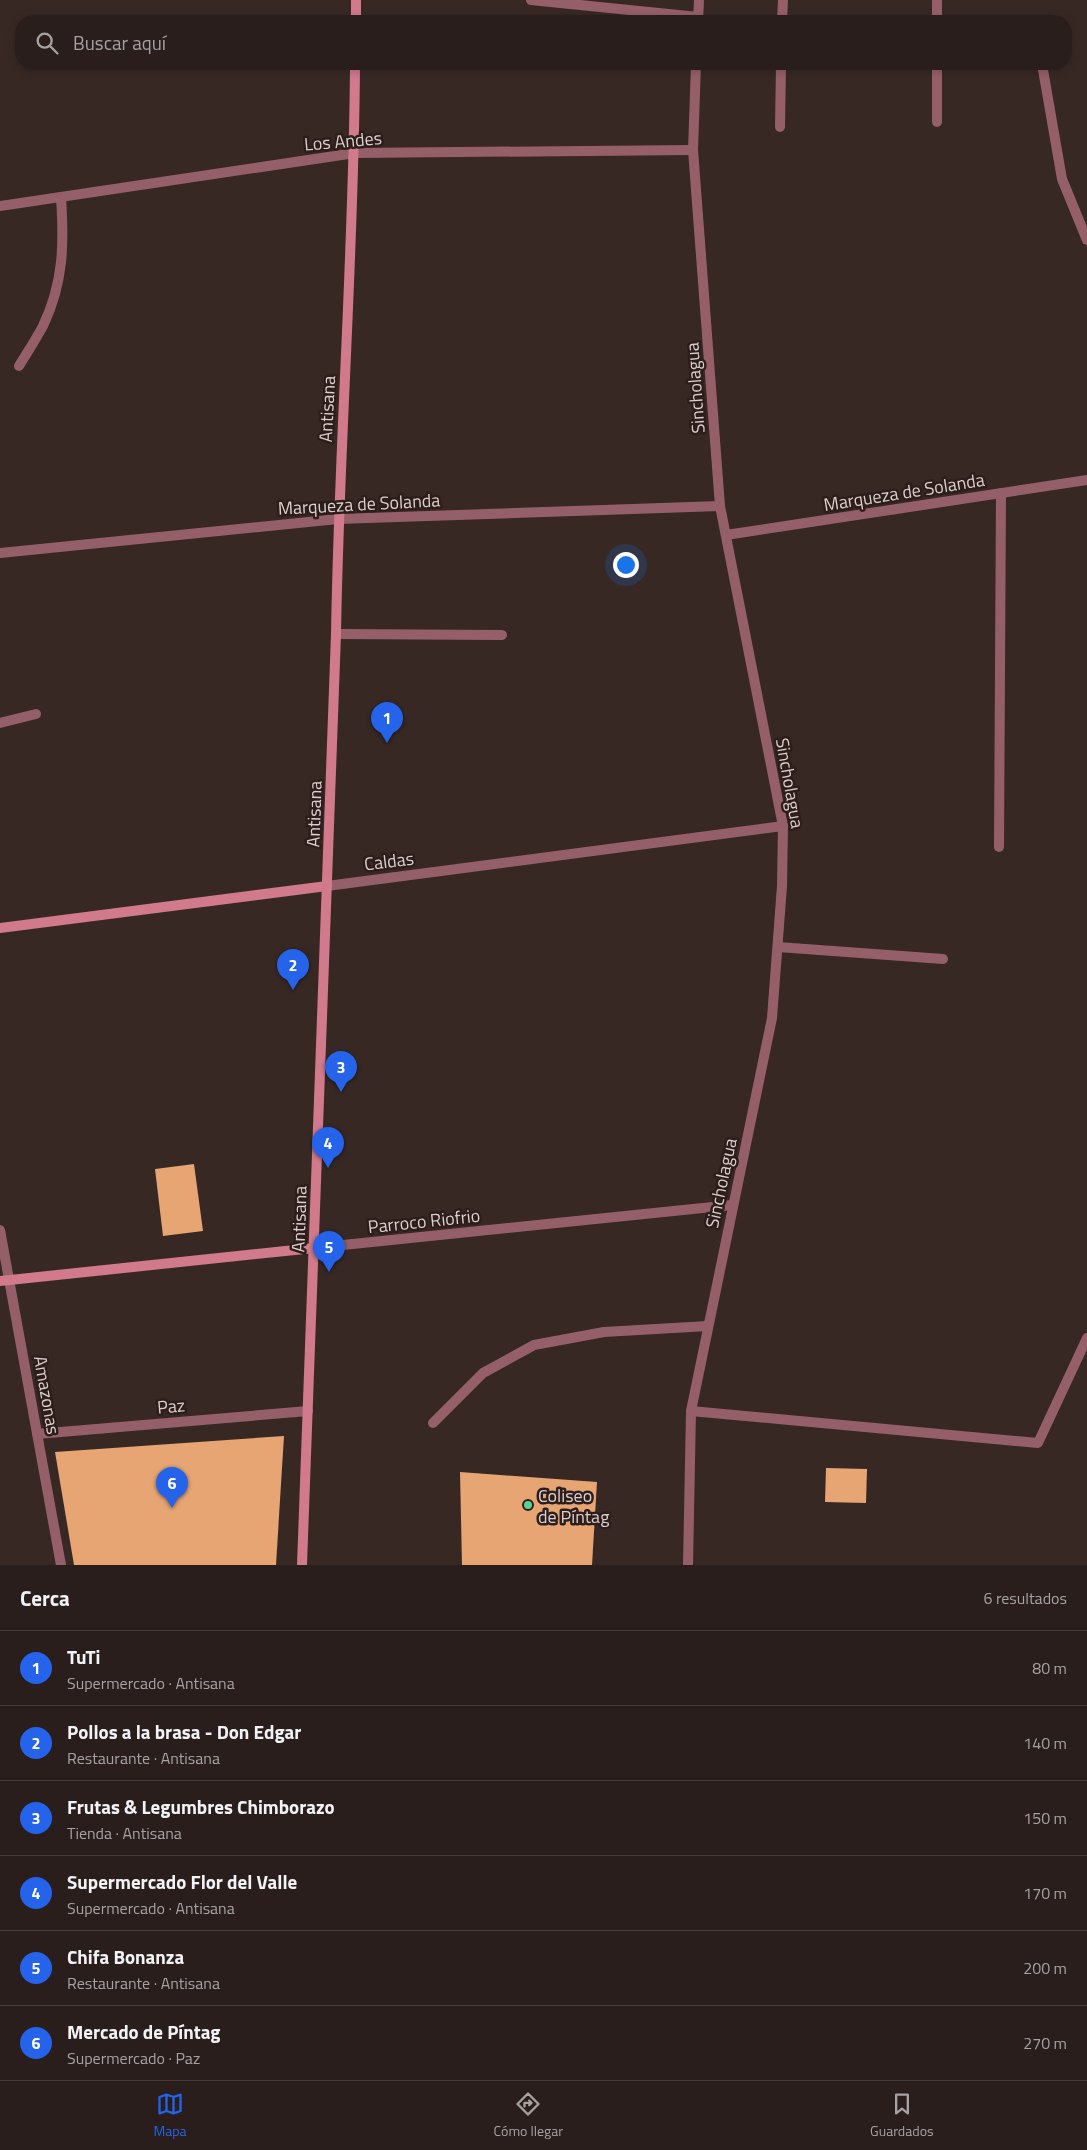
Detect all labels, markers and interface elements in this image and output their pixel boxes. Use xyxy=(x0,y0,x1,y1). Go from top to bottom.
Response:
search box xyxy=(15,15,1072,70)
text: Buscar aquí xyxy=(73,28,166,57)
icon: search xyxy=(33,29,61,57)
street label: Los Andes xyxy=(303,124,383,158)
street label: Sincholagua xyxy=(678,341,712,435)
street label: Antisana xyxy=(312,375,342,443)
street label: Marqueza de Solanda xyxy=(822,466,986,518)
street label: Marqueza de Solanda xyxy=(277,486,441,522)
your location xyxy=(613,552,639,578)
pin: 1 xyxy=(371,702,403,743)
street label: Sincholagua xyxy=(769,736,811,830)
street label: Antisana xyxy=(299,780,329,848)
street label: Caldas xyxy=(363,845,415,877)
pin: 2 xyxy=(277,949,309,990)
pin: 3 xyxy=(325,1051,357,1092)
pin: 4 xyxy=(312,1127,344,1168)
street label: Sincholagua xyxy=(698,1135,744,1231)
street label: Antisana xyxy=(284,1185,314,1253)
street label: Parroco Riofrio xyxy=(367,1202,481,1240)
pin: 5 xyxy=(313,1231,345,1272)
street label: Amazonas xyxy=(27,1354,67,1436)
street label: Paz xyxy=(156,1391,186,1421)
pin: 6 xyxy=(156,1467,188,1508)
place label: Coliseo de Píntag xyxy=(538,1482,609,1530)
marker: Coliseo de Píntag xyxy=(522,1499,534,1511)
text: Cerca xyxy=(20,1582,70,1614)
text: 6 resultados xyxy=(983,1586,1067,1610)
text: TuTi xyxy=(67,1642,100,1671)
text: 1 xyxy=(32,1656,40,1680)
text: 80 m xyxy=(1032,1656,1067,1680)
text: Supermercado · Antisana xyxy=(67,1671,235,1695)
text: Pollos a la brasa - Don Edgar xyxy=(67,1717,301,1746)
text: 2 xyxy=(32,1731,40,1755)
text: 140 m xyxy=(1023,1731,1067,1755)
text: Restaurante · Antisana xyxy=(67,1746,220,1770)
text: Frutas & Legumbres Chimborazo xyxy=(67,1792,335,1821)
text: 3 xyxy=(32,1806,40,1830)
text: 150 m xyxy=(1023,1806,1067,1830)
text: Tienda · Antisana xyxy=(67,1821,182,1845)
text: Supermercado Flor del Valle xyxy=(67,1867,297,1896)
text: 4 xyxy=(32,1881,40,1905)
text: 170 m xyxy=(1023,1881,1067,1905)
text: Supermercado · Antisana xyxy=(67,1896,235,1920)
text: Chifa Bonanza xyxy=(67,1942,184,1971)
text: 5 xyxy=(32,1956,40,1980)
text: 200 m xyxy=(1023,1956,1067,1980)
text: Restaurante · Antisana xyxy=(67,1971,220,1995)
text: Mercado de Píntag xyxy=(67,2017,221,2046)
text: 6 xyxy=(32,2031,40,2055)
text: 270 m xyxy=(1023,2031,1067,2055)
text: Supermercado · Paz xyxy=(67,2046,200,2070)
tab: Mapa xyxy=(153,2090,187,2141)
tab: Cómo llegar xyxy=(494,2090,563,2141)
tab: Guardados xyxy=(870,2090,934,2141)

